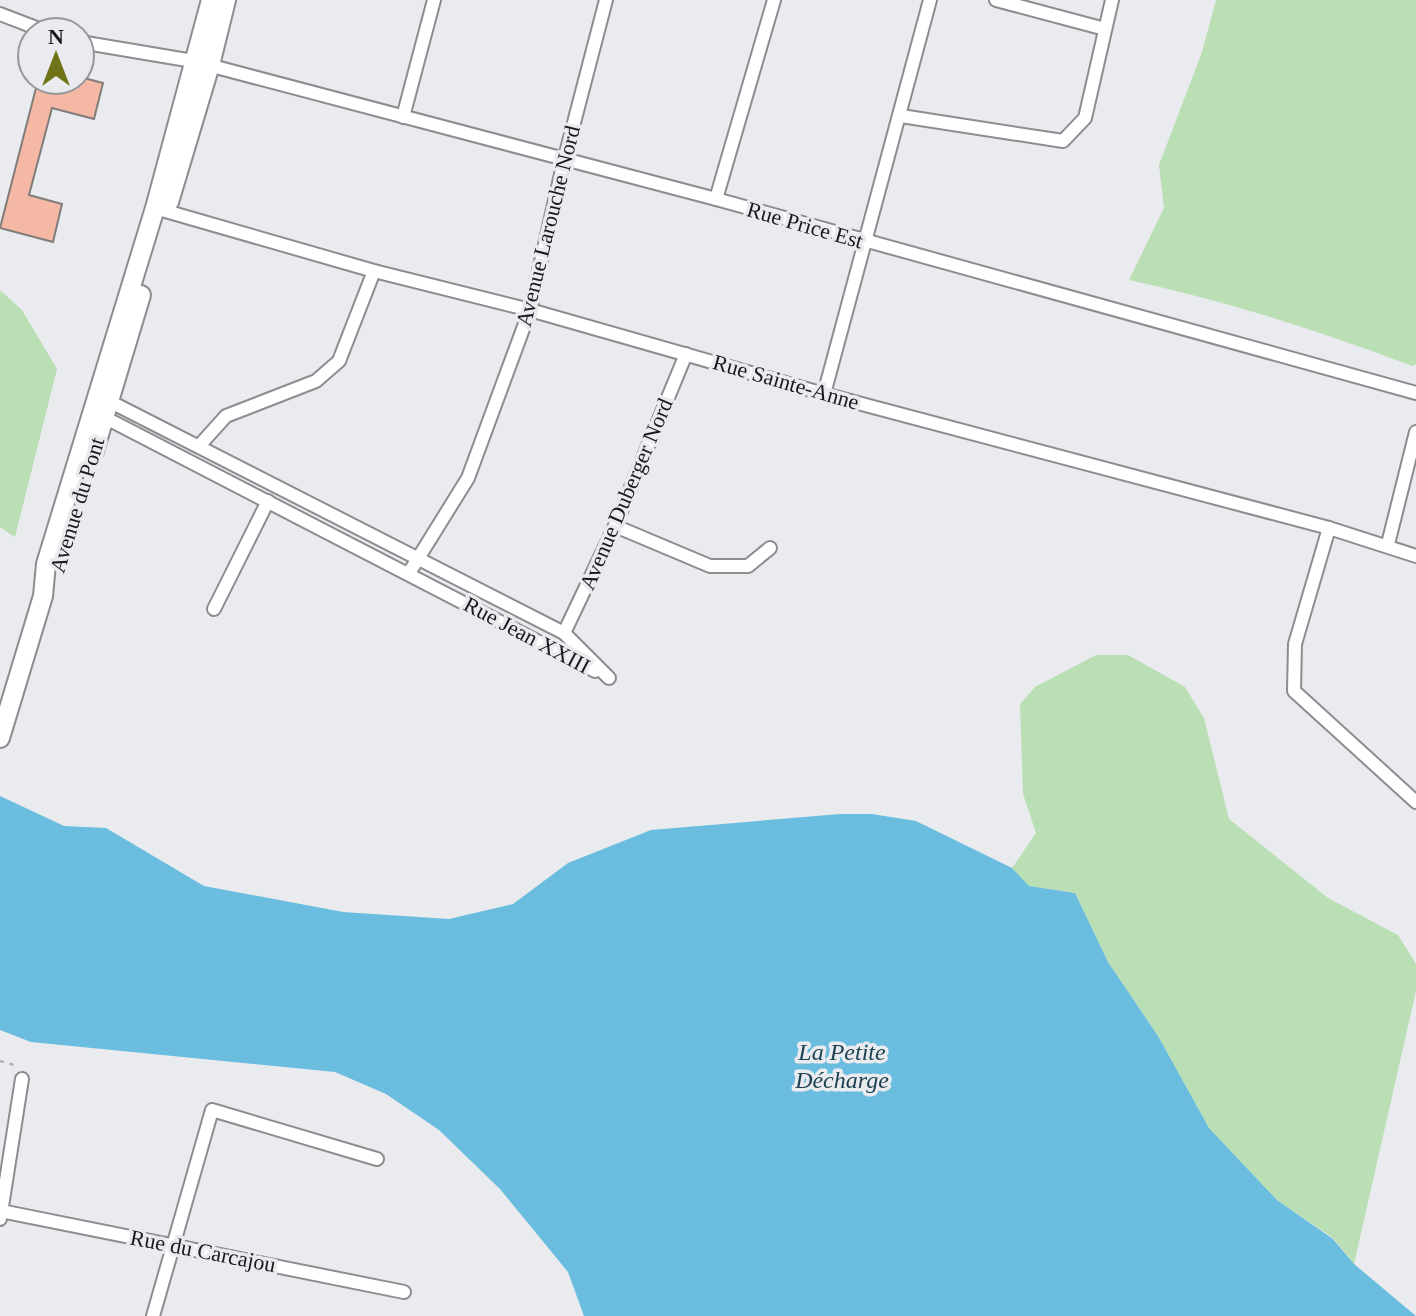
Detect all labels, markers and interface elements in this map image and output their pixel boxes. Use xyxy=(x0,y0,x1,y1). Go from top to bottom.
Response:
north arrow xyxy=(16,16,96,96)
text: N xyxy=(48,24,64,49)
street label: Avenue Larouche Nord xyxy=(511,123,585,329)
street label: Rue Price Est xyxy=(744,196,866,254)
street label: Rue Sainte-Anne xyxy=(710,349,862,415)
street label: Avenue Duberger Nord xyxy=(574,394,678,594)
street label: Avenue du Pont xyxy=(45,434,109,576)
street label: Rue Jean XXIII xyxy=(460,591,594,679)
water label: La Petite Décharge xyxy=(794,1039,889,1093)
street label: Rue du Carcajou xyxy=(128,1225,278,1277)

